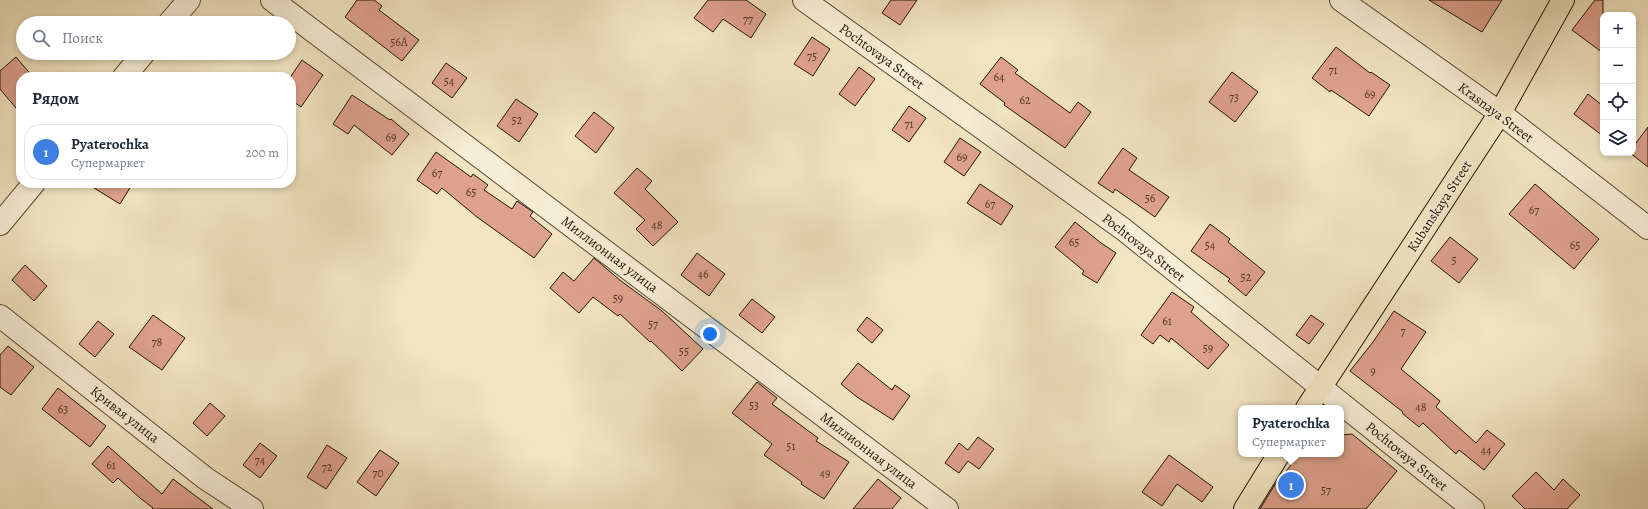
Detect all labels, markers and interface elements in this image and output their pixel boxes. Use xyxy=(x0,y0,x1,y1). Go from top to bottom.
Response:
house number: 77 xyxy=(743,11,754,27)
map controls xyxy=(1600,12,1636,156)
button: + xyxy=(1600,12,1636,48)
search box xyxy=(16,16,296,60)
street label: Pochtovaya Street xyxy=(835,19,928,94)
icon: search xyxy=(30,27,52,49)
text: Поиск xyxy=(62,28,103,48)
house number: 56А xyxy=(390,34,409,50)
house number: 75 xyxy=(807,48,817,64)
button: − xyxy=(1600,48,1636,84)
house number: 71 xyxy=(1328,62,1338,78)
house number: 64 xyxy=(994,69,1005,85)
house number: 54 xyxy=(444,73,455,89)
street label: Krasnaya Street xyxy=(1454,78,1538,147)
button: locate xyxy=(1600,84,1636,120)
house number: 69 xyxy=(1364,86,1376,102)
text: Рядом xyxy=(32,87,79,110)
house number: 73 xyxy=(1229,89,1239,105)
house number: 62 xyxy=(1019,92,1031,108)
house number: 52 xyxy=(512,112,523,128)
house number: 71 xyxy=(904,116,914,132)
button: layers xyxy=(1600,120,1636,156)
house number: 69 xyxy=(385,129,397,145)
text: Pyaterochka xyxy=(71,134,149,154)
text: 1 xyxy=(44,144,48,161)
text: 200 m xyxy=(246,144,279,161)
house number: 69 xyxy=(956,149,968,165)
text: Супермаркет xyxy=(71,154,145,171)
street label: Kubanskaya Street xyxy=(1403,156,1476,256)
house number: 67 xyxy=(432,165,443,181)
house number: 65 xyxy=(466,184,476,200)
house number: 56 xyxy=(1145,190,1156,206)
house number: 67 xyxy=(985,196,996,212)
house number: 67 xyxy=(1529,202,1540,218)
street label: Pochtovaya Street xyxy=(1098,209,1190,286)
street label: Миллионная улица xyxy=(557,212,663,298)
house number: 48 xyxy=(651,217,663,233)
house number: 65 xyxy=(1069,234,1079,250)
house number: 54 xyxy=(1205,237,1216,253)
house number: 65 xyxy=(1570,237,1580,253)
house number: 5 xyxy=(1451,252,1457,268)
house number: 46 xyxy=(698,266,709,282)
house number: 52 xyxy=(1241,269,1252,285)
house number: 59 xyxy=(613,290,623,306)
house number: 61 xyxy=(1162,313,1172,329)
house number: 57 xyxy=(648,316,659,332)
house number: 7 xyxy=(1400,323,1406,339)
your location xyxy=(700,324,720,344)
house number: 78 xyxy=(152,334,163,350)
house number: 59 xyxy=(1203,340,1213,356)
house number: 55 xyxy=(679,343,689,359)
house number: 9 xyxy=(1370,363,1376,379)
street label: Кривая улица xyxy=(86,381,164,448)
house number: 53 xyxy=(749,397,759,413)
house number: 48 xyxy=(1415,399,1427,415)
house number: 63 xyxy=(58,401,68,417)
popup xyxy=(1238,405,1344,457)
street label: Миллионная улица xyxy=(816,408,922,494)
text: Pyaterochka xyxy=(1252,413,1330,433)
street label: Pochtovaya Street xyxy=(1362,417,1452,496)
text: Супермаркет xyxy=(1252,433,1326,450)
house number: 51 xyxy=(786,438,796,454)
house number: 44 xyxy=(1481,442,1492,458)
house number: 74 xyxy=(255,452,266,468)
house number: 61 xyxy=(106,457,116,473)
house number: 72 xyxy=(322,459,333,475)
house number: 70 xyxy=(372,465,384,481)
house number: 49 xyxy=(820,465,830,481)
pin: 1 xyxy=(1278,470,1304,500)
house number: 57 xyxy=(1321,482,1332,498)

